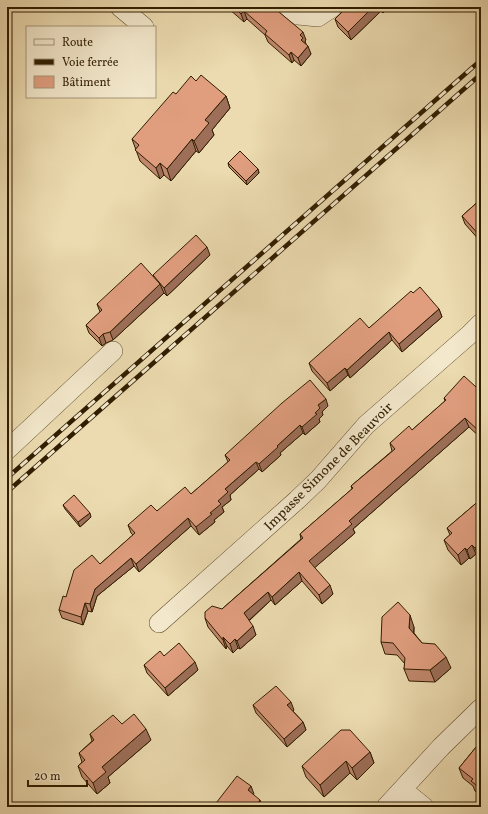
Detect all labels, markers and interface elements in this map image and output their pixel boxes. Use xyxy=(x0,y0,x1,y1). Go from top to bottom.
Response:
legend xyxy=(26,26,156,98)
text: Route xyxy=(62,35,93,51)
text: Voie ferrée xyxy=(62,55,119,71)
text: Bâtiment xyxy=(62,75,111,91)
street label: Impasse Simone de Beauvoir xyxy=(260,398,398,536)
scale bar xyxy=(28,762,87,788)
text: 20 m xyxy=(34,769,61,785)

